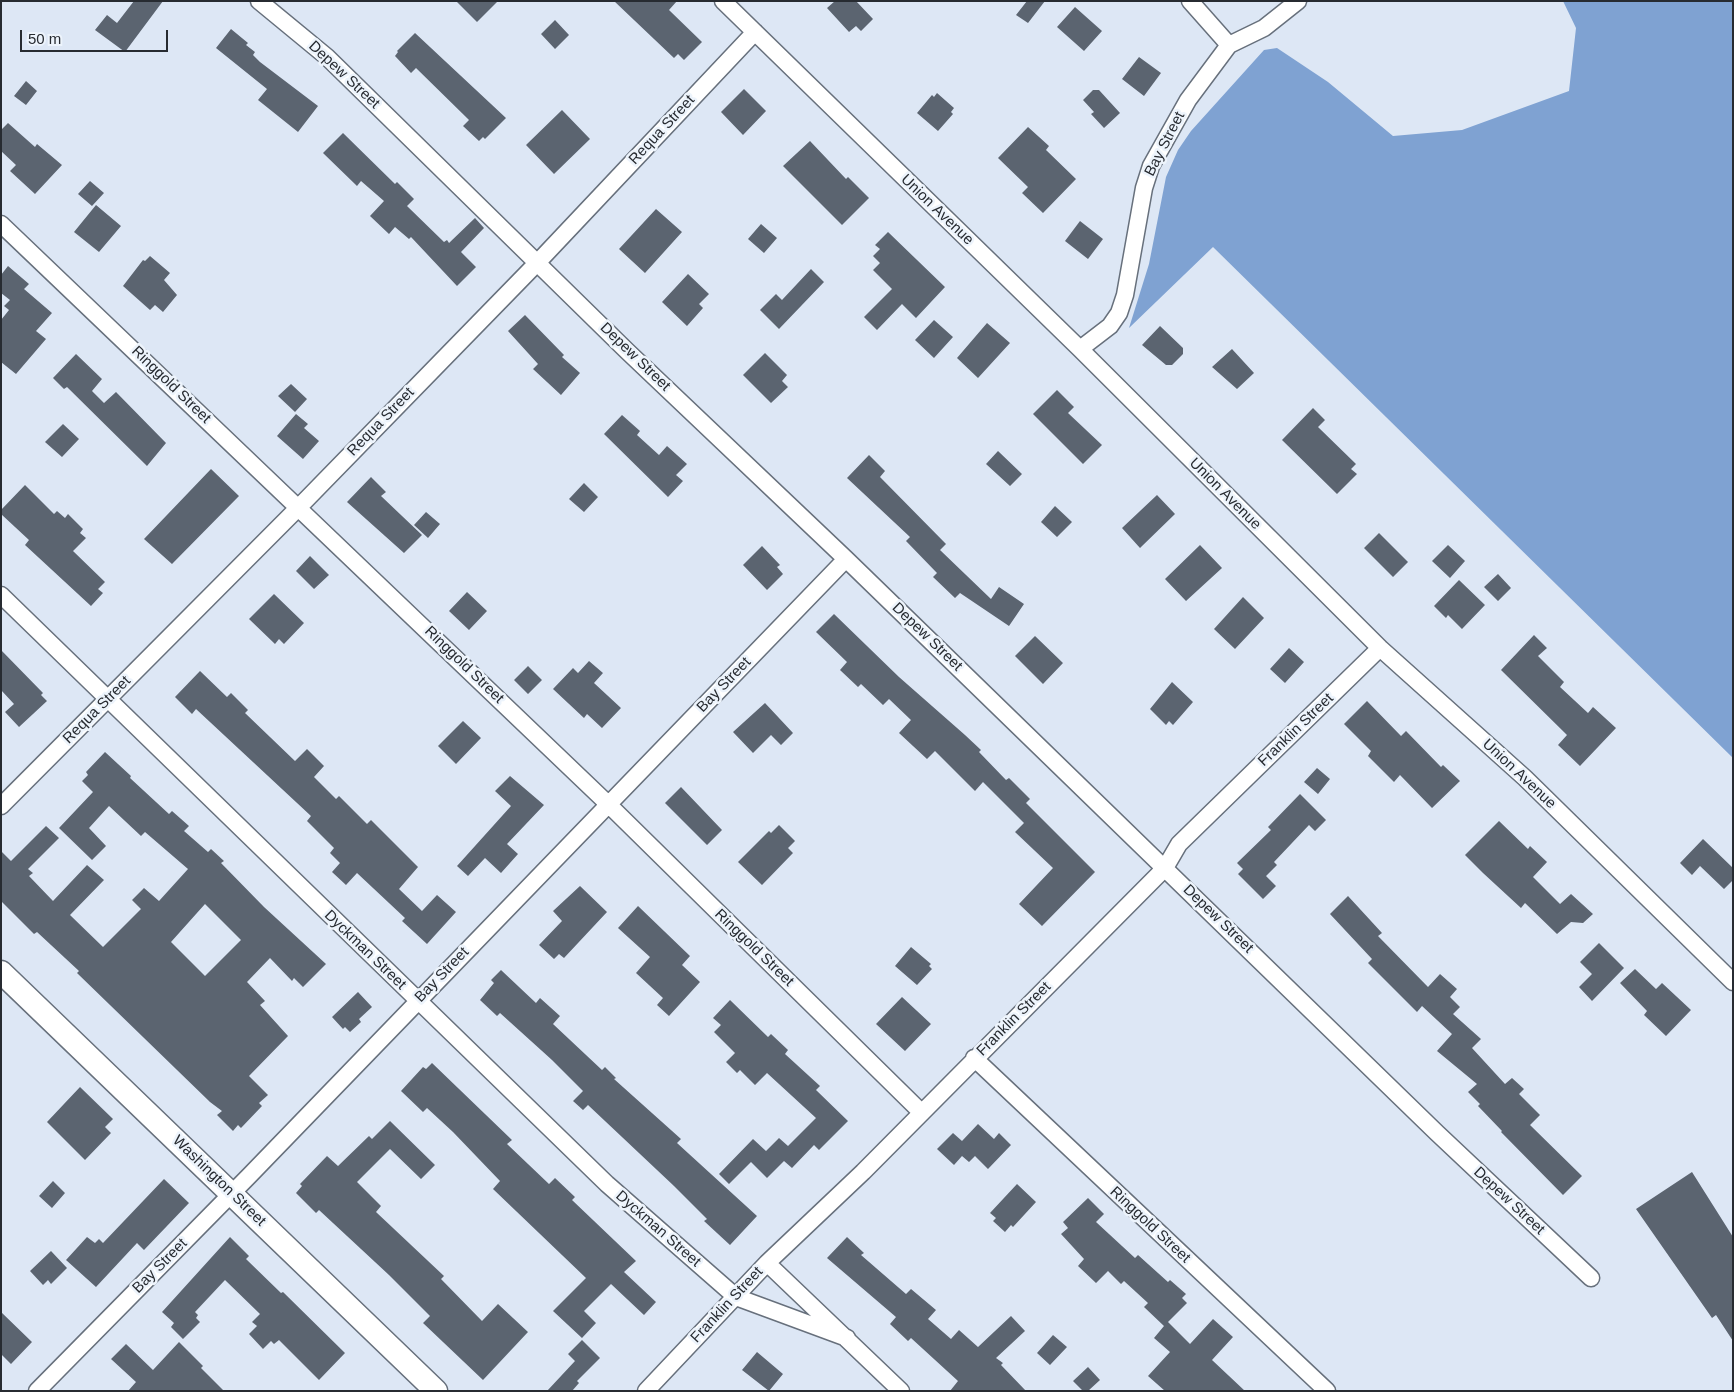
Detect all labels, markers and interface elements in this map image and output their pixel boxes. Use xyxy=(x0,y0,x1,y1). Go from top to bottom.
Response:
scale bar xyxy=(22,20,170,52)
text: 50 m xyxy=(28,30,61,47)
street label: Depew Street xyxy=(305,37,383,113)
street label: Requa Street xyxy=(625,92,699,168)
street label: Bay Street xyxy=(1141,109,1189,179)
street label: Union Avenue xyxy=(897,171,977,249)
street label: Depew Street xyxy=(596,319,674,395)
street label: Ringgold Street xyxy=(128,343,214,427)
street label: Requa Street xyxy=(344,384,418,460)
street label: Union Avenue xyxy=(1185,454,1265,534)
street label: Depew Street xyxy=(888,599,966,675)
street label: Ringgold Street xyxy=(421,623,507,707)
street label: Bay Street xyxy=(693,654,755,716)
street label: Requa Street xyxy=(59,672,135,748)
street label: Franklin Street xyxy=(1255,690,1337,770)
street label: Union Avenue xyxy=(1479,735,1559,813)
street label: Depew Street xyxy=(1179,881,1257,957)
street label: Dyckman Street xyxy=(320,906,410,994)
street label: Ringgold Street xyxy=(711,906,797,990)
street label: Bay Street xyxy=(411,944,473,1006)
street label: Franklin Street xyxy=(973,978,1055,1060)
street label: Washington Street xyxy=(169,1132,269,1230)
street label: Depew Street xyxy=(1470,1163,1548,1239)
street label: Ringgold Street xyxy=(1106,1183,1194,1267)
street label: Dyckman Street xyxy=(612,1187,704,1271)
street label: Bay Street xyxy=(129,1235,191,1297)
street label: Franklin Street xyxy=(687,1263,767,1347)

